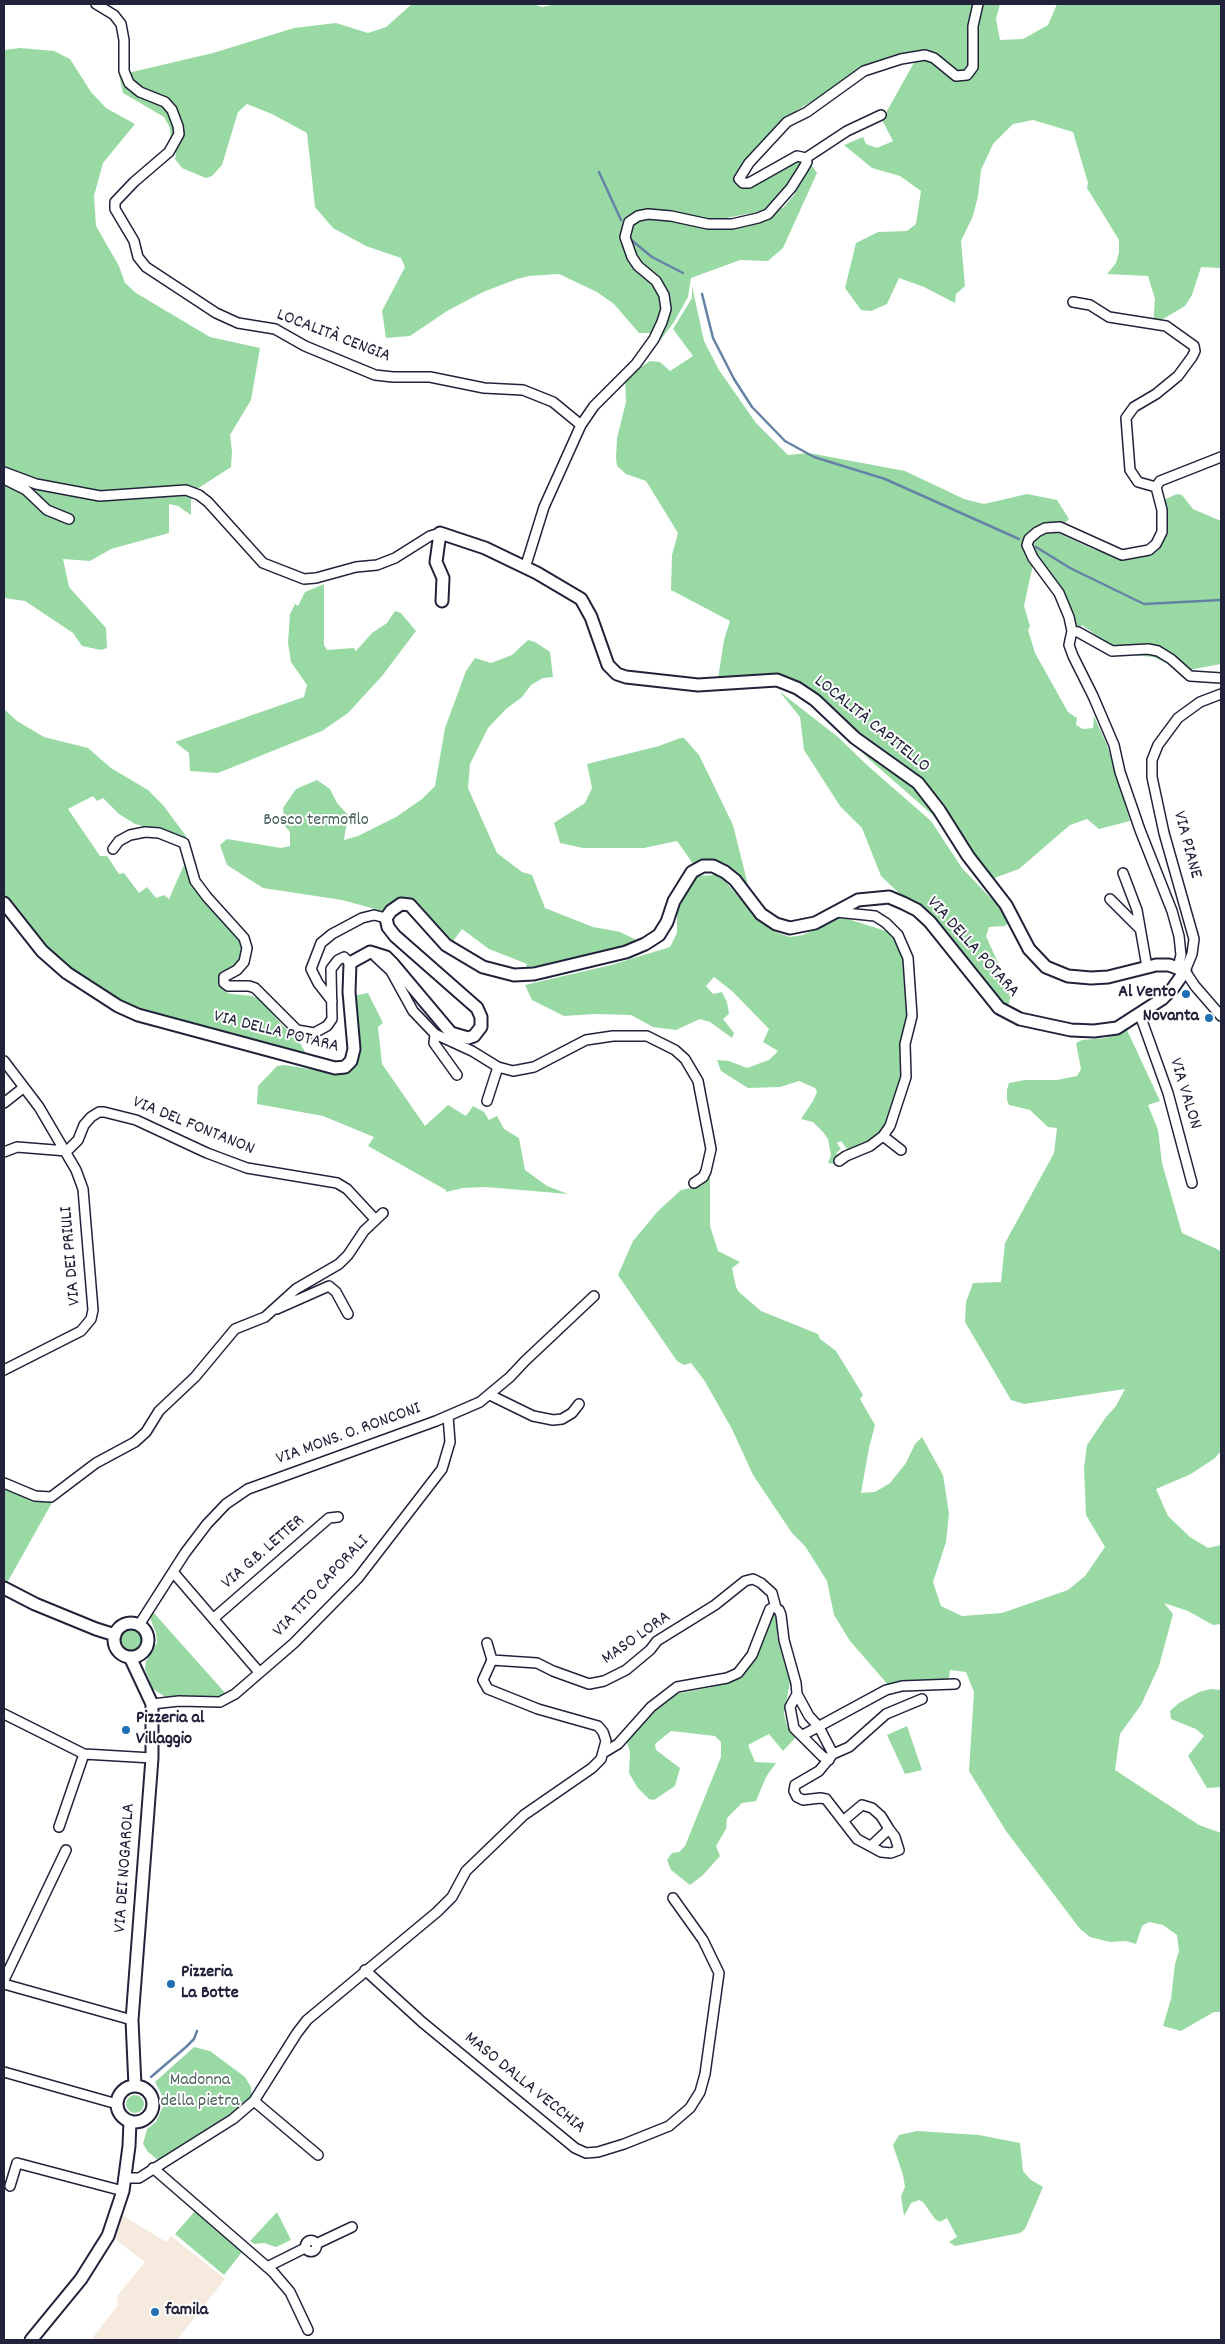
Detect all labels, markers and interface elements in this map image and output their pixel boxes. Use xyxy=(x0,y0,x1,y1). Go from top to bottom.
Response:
street label: LOCALITÀ CENGIA xyxy=(273,305,393,369)
street label: LOCALITÀ CAPITELLO xyxy=(809,672,933,778)
street label: VIA PIANE xyxy=(1167,809,1205,881)
park label: Bosco termofilo xyxy=(263,811,369,833)
street label: VIA DELLA POTARA xyxy=(921,893,1023,1003)
place label: Al Vento xyxy=(1118,983,1176,1005)
marker: Al Vento xyxy=(1180,988,1192,1000)
street label: VIA DELLA POTARA xyxy=(211,1007,341,1059)
place label: Novanta xyxy=(1143,1007,1199,1029)
marker: Novanta xyxy=(1203,1012,1215,1024)
street label: VIA VALON xyxy=(1163,1056,1205,1132)
street label: VIA DEL FONTANON xyxy=(129,1093,257,1161)
street label: VIA DEI PRIULI xyxy=(57,1206,87,1306)
street label: VIA MONS. O. RONCONI xyxy=(274,1399,424,1471)
street label: VIA G.B. LETTER xyxy=(218,1511,310,1595)
street label: VIA TITO CAPORALI xyxy=(269,1532,375,1642)
street label: MASO LORA xyxy=(598,1607,676,1671)
place label: Pizzeria al Villaggio xyxy=(136,1709,204,1752)
marker: Pizzeria al Villaggio xyxy=(120,1724,132,1736)
street label: VIA DEI NOGAROLA xyxy=(111,1803,141,1933)
place label: Pizzeria La Botte xyxy=(181,1963,239,2006)
marker: Pizzeria La Botte xyxy=(165,1978,177,1990)
street label: MASO DALLA VECCHIA xyxy=(459,2028,589,2140)
park label: Madonna della pietra xyxy=(161,2071,239,2114)
place label: famila xyxy=(165,2301,208,2323)
marker: famila xyxy=(149,2306,161,2318)

